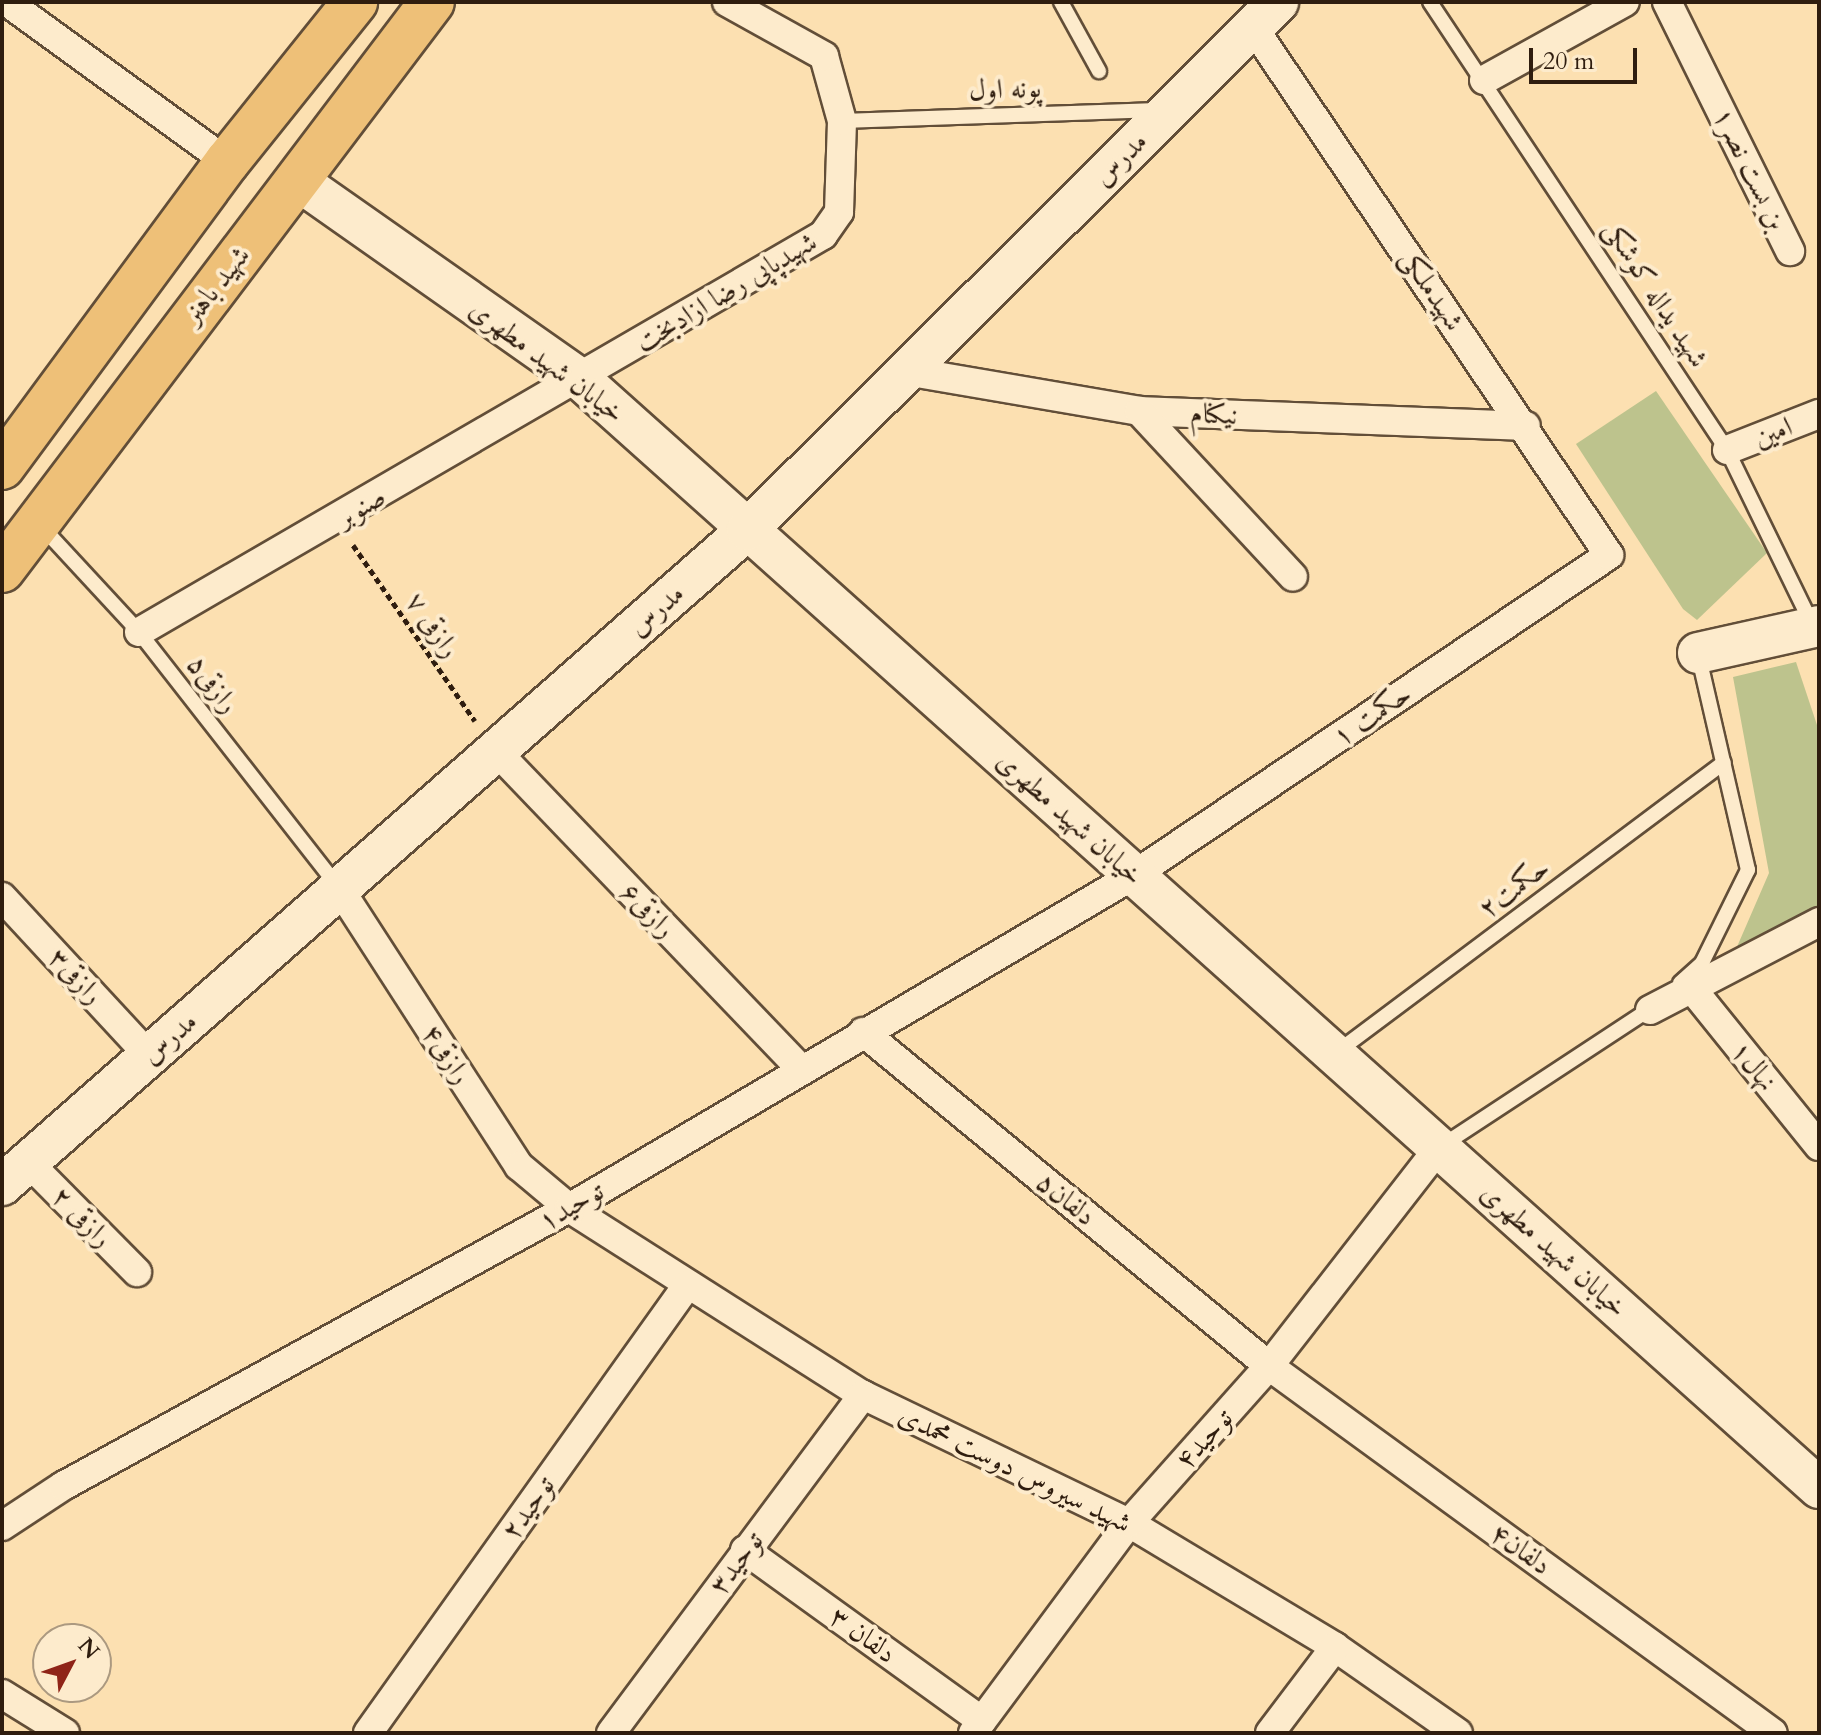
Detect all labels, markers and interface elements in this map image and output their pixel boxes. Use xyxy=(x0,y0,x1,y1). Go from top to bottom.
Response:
scale bar xyxy=(1533,32,1641,82)
text: 20 m xyxy=(1543,45,1594,78)
street label: پونه اول xyxy=(968,71,1042,107)
street label: بن بست نصر۱ xyxy=(1706,102,1794,236)
street label: مدرس xyxy=(1086,125,1154,193)
street label: شهید یداله کوشکی xyxy=(1596,214,1716,374)
street label: شهیدپاپی رضا ازادبخت xyxy=(629,225,823,359)
street label: شهید باهنر xyxy=(175,239,257,331)
street label: شهیدملکی xyxy=(1393,243,1471,337)
street label: خیابان شهید مطهری xyxy=(463,292,631,430)
street label: نیکنام xyxy=(1189,396,1239,432)
street label: امین xyxy=(1749,409,1797,455)
street label: صنوبر xyxy=(330,480,392,534)
street label: مدرس xyxy=(621,577,691,643)
street label: رازقی ۷ xyxy=(399,586,467,664)
street label: رازقی۵ xyxy=(180,648,246,720)
street label: حکمت ۱ xyxy=(1326,677,1418,753)
street label: خیابان شهید مطهری xyxy=(990,744,1150,892)
street label: حکمت۲ xyxy=(1472,851,1556,925)
street label: رازقی۶ xyxy=(613,875,683,945)
street label: رازقی۳ xyxy=(42,941,110,1011)
street label: مدرس xyxy=(134,1005,204,1071)
street label: رازقی۴ xyxy=(415,1018,479,1090)
street label: نهال۱ xyxy=(1724,1034,1784,1098)
street label: دلفان۵ xyxy=(1029,1165,1103,1233)
street label: توحید۱ xyxy=(532,1174,610,1238)
street label: خیابان شهید مطهری xyxy=(1474,1176,1634,1324)
street label: رازقی ۲ xyxy=(45,1180,119,1254)
street label: شهید سیروس دوست محمدی xyxy=(893,1398,1137,1540)
street label: توحید۴ xyxy=(1168,1402,1240,1476)
street label: توحید۲ xyxy=(494,1470,562,1546)
street label: دلفان۴ xyxy=(1484,1516,1558,1582)
street label: توحید۳ xyxy=(702,1525,770,1601)
street label: دلفان ۳ xyxy=(823,1600,903,1670)
north arrow xyxy=(32,1623,112,1703)
text: N xyxy=(71,1632,106,1666)

